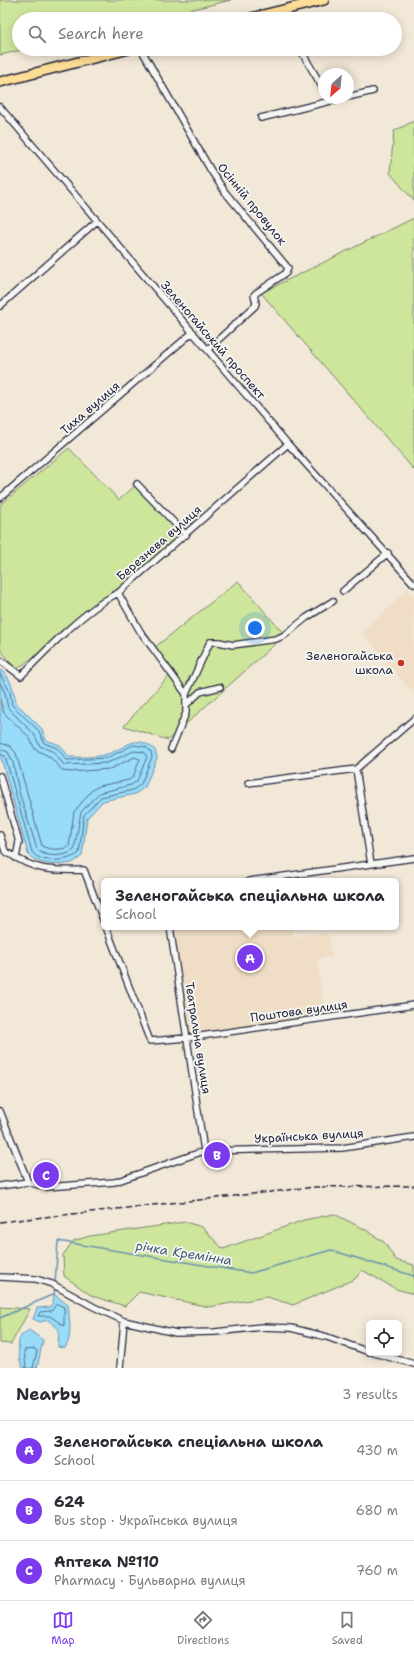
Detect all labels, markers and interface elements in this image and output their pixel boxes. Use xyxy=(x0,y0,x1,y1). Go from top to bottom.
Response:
search box xyxy=(12,12,402,56)
icon: search xyxy=(26,23,48,45)
text: Search here xyxy=(58,24,144,44)
north arrow xyxy=(318,68,354,104)
street label: Осінній провулок xyxy=(214,160,290,249)
street label: Зеленогайський проспект xyxy=(157,277,269,403)
street label: Тиха вулиця xyxy=(57,378,123,438)
street label: Березнева вулиця xyxy=(113,502,205,584)
your location xyxy=(245,618,265,638)
place label: Зеленогайська школа xyxy=(306,648,394,678)
marker: Зеленогайська школа xyxy=(396,658,406,668)
popup xyxy=(101,878,399,930)
text: Зеленогайська спеціальна школа xyxy=(115,886,385,906)
text: School xyxy=(115,906,156,923)
pin: A xyxy=(237,943,263,973)
street label: Театральна вулиця xyxy=(181,981,215,1095)
street label: Поштова вулиця xyxy=(249,996,349,1026)
street label: Українська вулиця xyxy=(254,1125,364,1147)
pin: B xyxy=(204,1140,230,1170)
pin: C xyxy=(33,1160,59,1190)
water label: річка Кремінна xyxy=(134,1237,233,1269)
map controls xyxy=(366,1320,402,1356)
button: locate xyxy=(366,1320,402,1356)
text: Nearby xyxy=(16,1383,81,1405)
text: 3 results xyxy=(342,1386,398,1403)
text: Зеленогайська спеціальна школа xyxy=(54,1432,323,1452)
text: A xyxy=(24,1442,34,1459)
text: 430 m xyxy=(356,1442,398,1459)
text: School xyxy=(54,1452,95,1469)
text: 624 xyxy=(54,1492,84,1512)
text: B xyxy=(25,1502,33,1519)
text: 680 m xyxy=(356,1502,398,1519)
text: Bus stop · Українська вулиця xyxy=(54,1512,238,1529)
text: Аптека №110 xyxy=(54,1552,159,1572)
text: C xyxy=(25,1562,33,1579)
text: 760 m xyxy=(356,1562,398,1579)
text: Pharmacy · Бульварна вулиця xyxy=(54,1572,246,1589)
tab: Map xyxy=(51,1609,75,1648)
tab: Directions xyxy=(177,1609,229,1648)
tab: Saved xyxy=(332,1609,363,1648)

